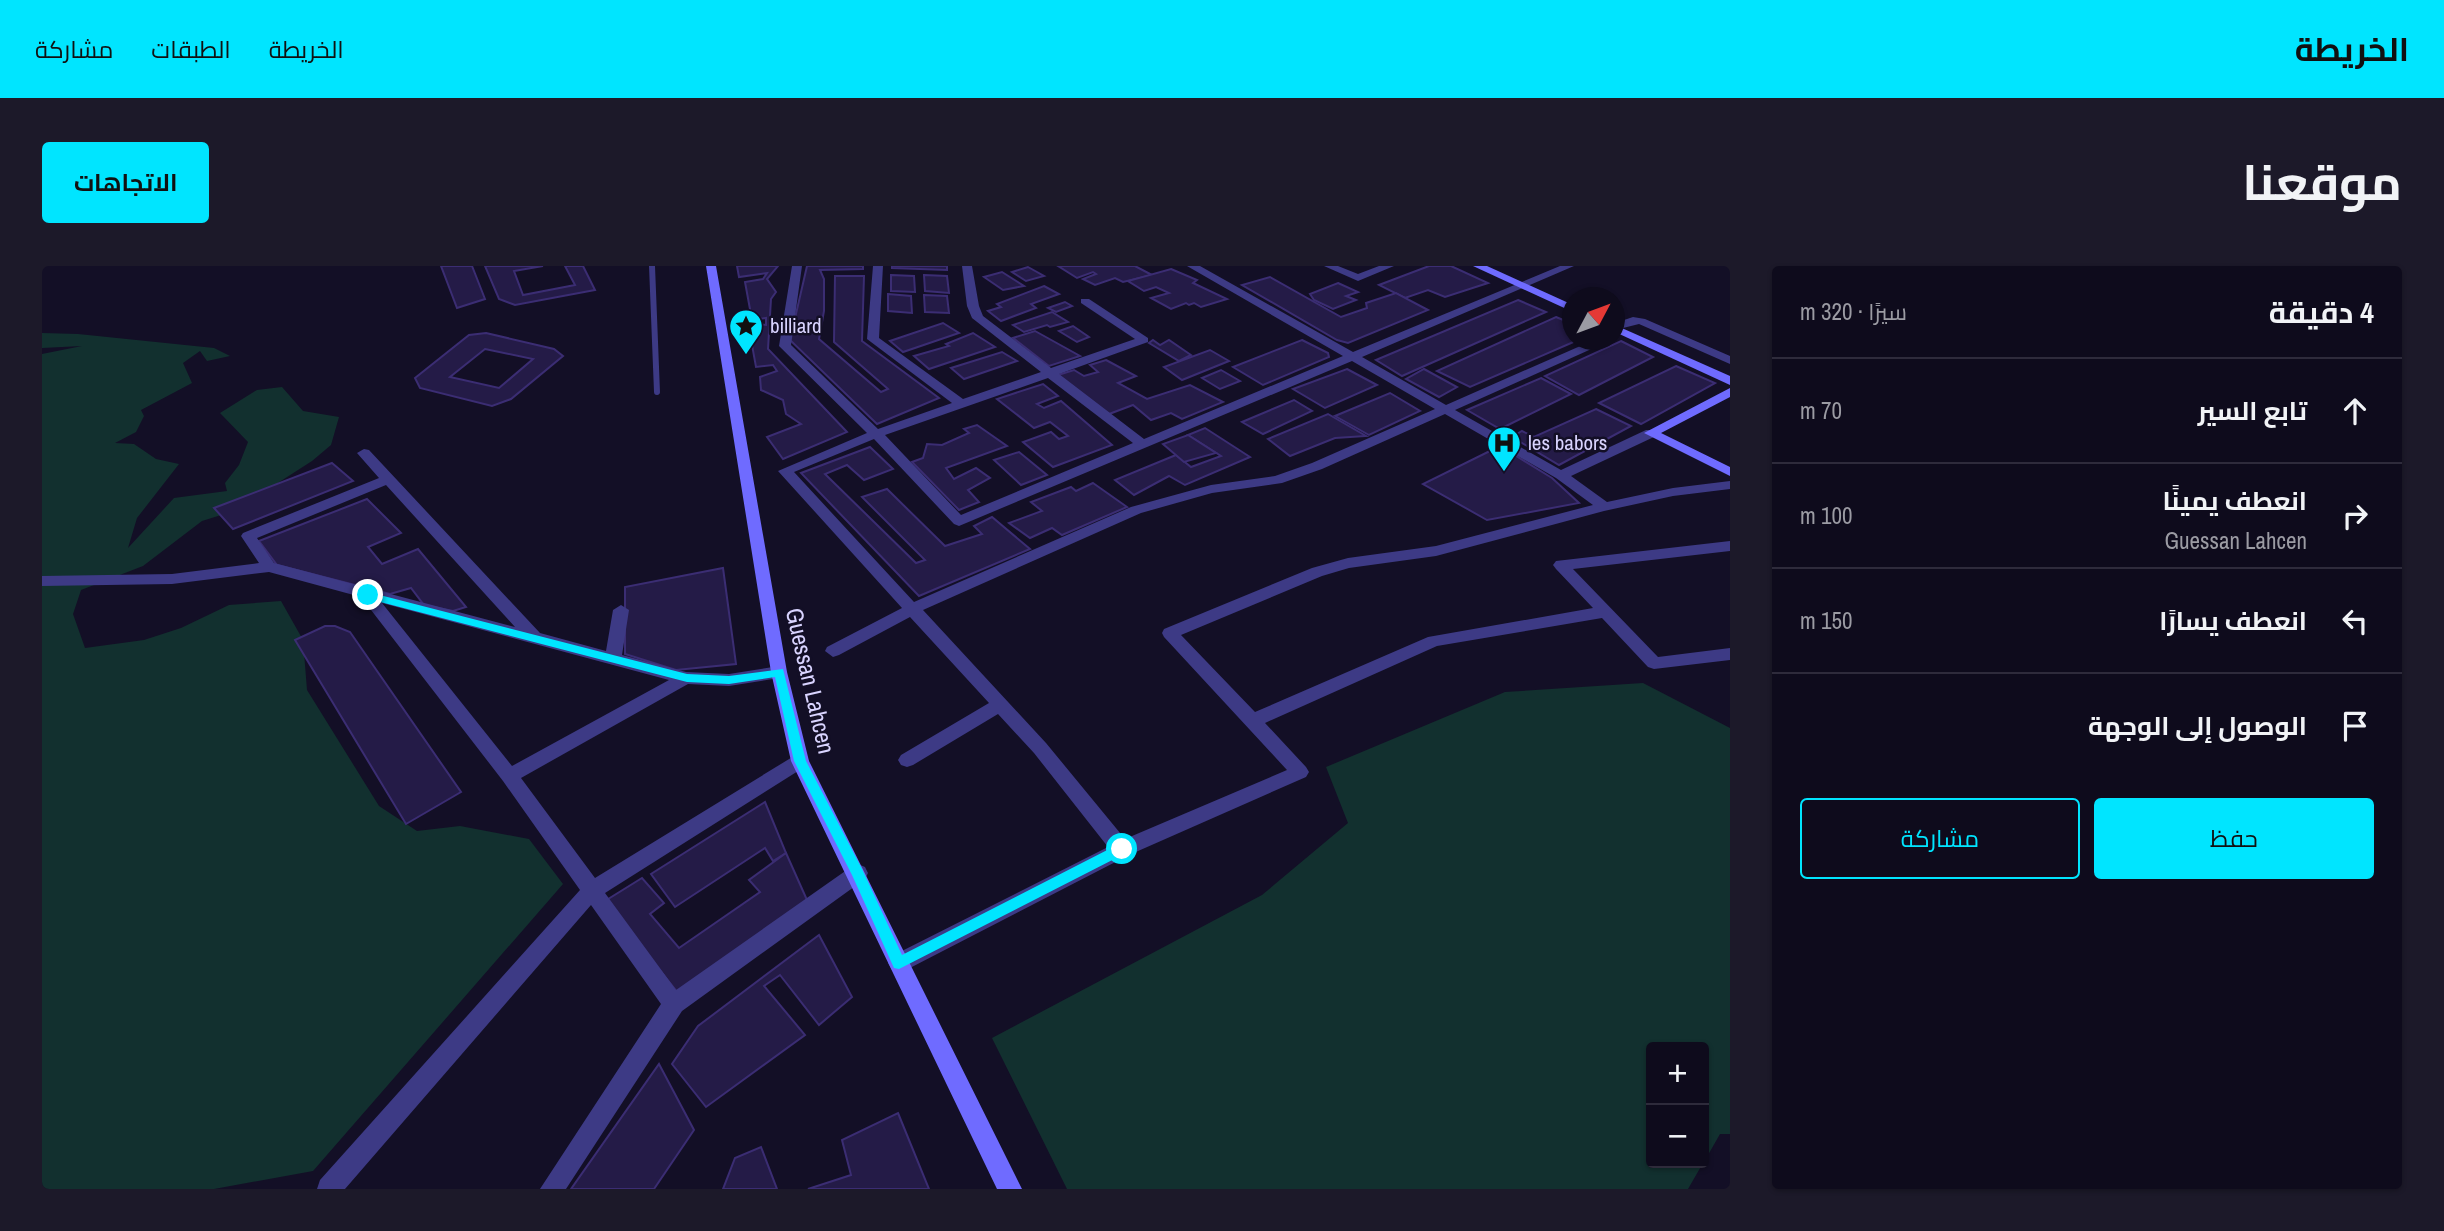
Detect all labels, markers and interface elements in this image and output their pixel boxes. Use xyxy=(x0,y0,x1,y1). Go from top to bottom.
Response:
text: الخريطة xyxy=(2295,27,2409,71)
text: مشاركة xyxy=(35,33,113,65)
text: الطبقات xyxy=(151,33,231,65)
text: الخريطة xyxy=(269,33,344,65)
button: الاتجاهات xyxy=(42,142,209,223)
text: موقعنا xyxy=(2242,149,2402,215)
north arrow xyxy=(1562,287,1625,350)
text: 4 دقيقة xyxy=(2269,292,2374,332)
text: سيرًا · 320 m xyxy=(1800,296,1907,327)
place icon: billiard xyxy=(727,307,765,356)
place label: billiard xyxy=(770,311,822,340)
icon: ahead xyxy=(2336,392,2374,430)
text: تابع السير xyxy=(2198,393,2307,428)
text: 70 m xyxy=(1800,395,1842,426)
hospital icon: les babors xyxy=(1485,424,1523,473)
place label: les babors xyxy=(1528,428,1607,457)
text: انعطف يمينًا xyxy=(2162,483,2307,518)
icon: right xyxy=(2336,497,2374,535)
text: 100 m xyxy=(1800,500,1852,531)
text: Guessan Lahcen xyxy=(2164,525,2307,556)
route end xyxy=(352,579,383,610)
icon: left xyxy=(2336,602,2374,640)
text: انعطف يسارًا xyxy=(2159,603,2307,638)
street label: Guessan Lahcen xyxy=(779,605,843,757)
text: 150 m xyxy=(1800,605,1852,636)
icon: arrive xyxy=(2336,707,2374,745)
text: الوصول إلى الوجهة xyxy=(2088,708,2307,743)
button: مشاركة xyxy=(1800,798,2080,879)
button: حفظ xyxy=(2094,798,2374,879)
route start xyxy=(1106,833,1137,864)
map controls xyxy=(1646,1042,1709,1168)
button: + xyxy=(1646,1042,1709,1105)
button: − xyxy=(1646,1105,1709,1168)

